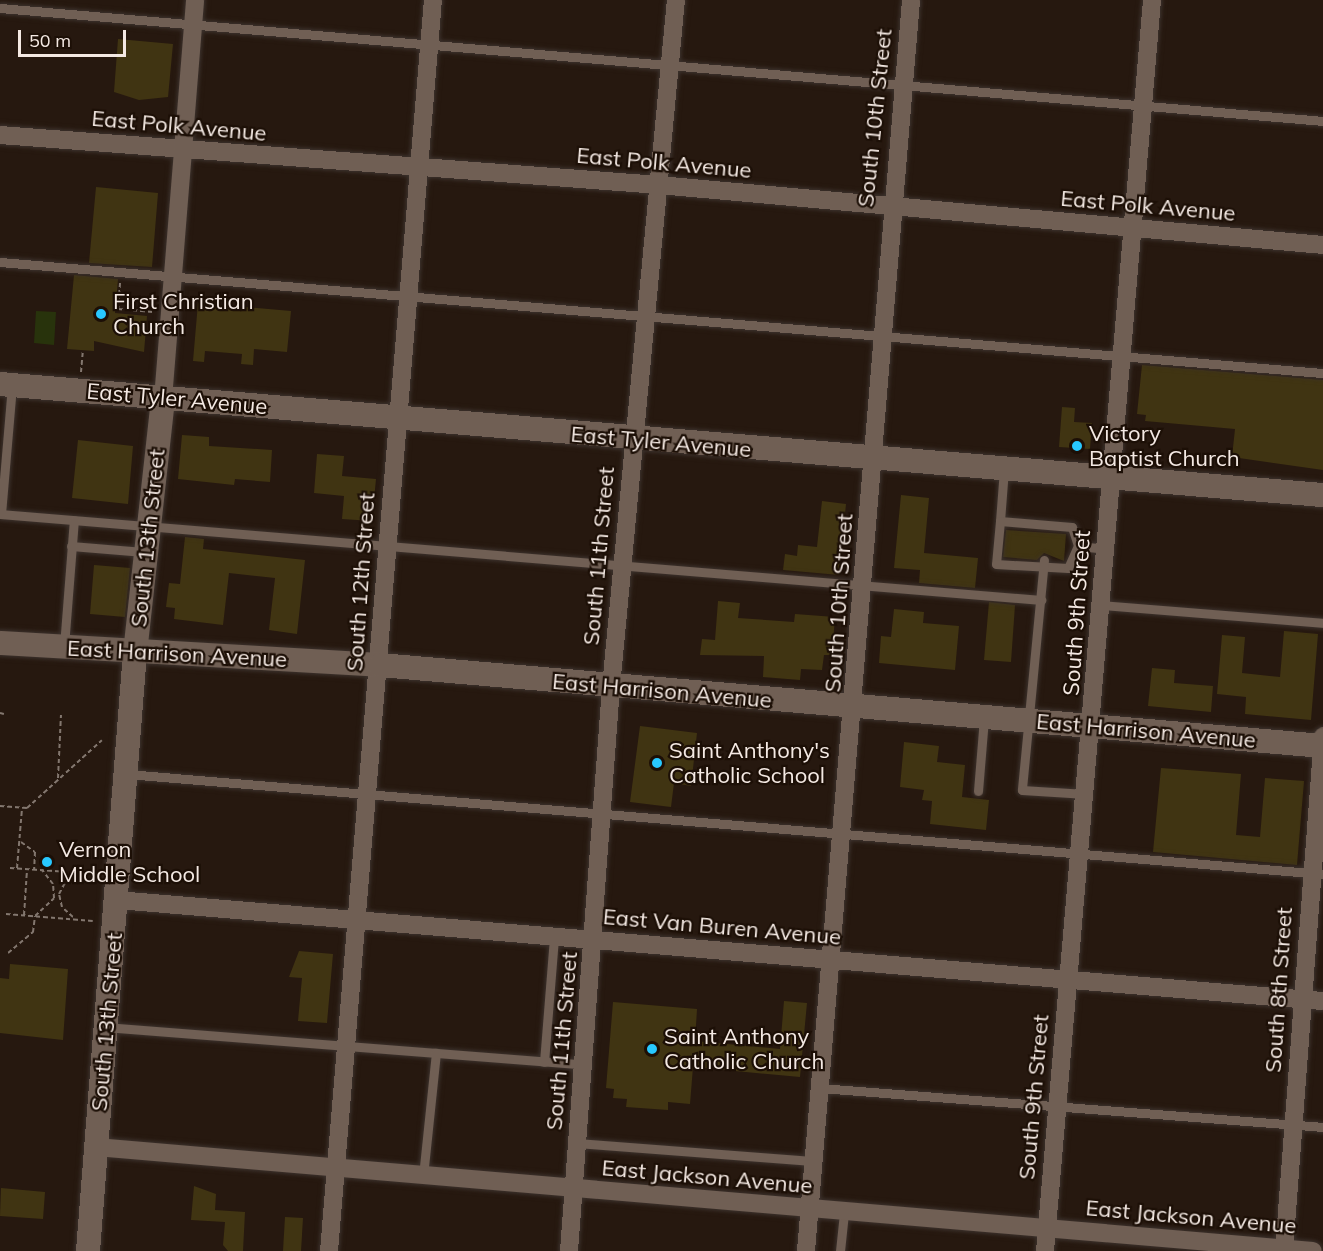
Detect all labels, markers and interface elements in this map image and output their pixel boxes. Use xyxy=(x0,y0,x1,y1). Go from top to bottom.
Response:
scale bar xyxy=(21,18,129,56)
street label: South 10th Street xyxy=(853,28,897,208)
text: 50 m xyxy=(29,29,71,52)
street label: East Polk Avenue xyxy=(90,105,268,147)
street label: East Polk Avenue xyxy=(575,142,753,184)
street label: East Polk Avenue xyxy=(1059,185,1237,227)
place label: First Christian Church xyxy=(113,288,254,340)
marker: First Christian Church xyxy=(94,307,108,321)
street label: East Tyler Avenue xyxy=(86,378,268,420)
place label: Victory Baptist Church xyxy=(1089,420,1240,472)
street label: East Tyler Avenue xyxy=(570,421,752,463)
marker: Victory Baptist Church xyxy=(1070,439,1084,453)
street label: South 13th Street xyxy=(126,448,170,628)
street label: South 11th Street xyxy=(578,466,620,646)
street label: South 12th Street xyxy=(342,492,380,672)
street label: South 10th Street xyxy=(820,513,858,693)
street label: South 9th Street xyxy=(1058,529,1096,697)
street label: East Harrison Avenue xyxy=(66,635,288,673)
street label: East Harrison Avenue xyxy=(551,668,773,714)
street label: East Harrison Avenue xyxy=(1035,708,1257,754)
place label: Saint Anthony's Catholic School xyxy=(669,737,830,788)
marker: Saint Anthony's Catholic School xyxy=(650,756,664,770)
place label: Vernon Middle School xyxy=(59,836,200,888)
marker: Vernon Middle School xyxy=(40,855,54,869)
street label: East Van Buren Avenue xyxy=(602,903,842,951)
street label: South 8th Street xyxy=(1260,906,1298,1074)
street label: South 13th Street xyxy=(86,932,128,1112)
street label: South 11th Street xyxy=(541,951,583,1131)
street label: South 9th Street xyxy=(1014,1013,1054,1181)
place label: Saint Anthony Catholic Church xyxy=(664,1023,824,1074)
marker: Saint Anthony Catholic Church xyxy=(645,1042,659,1056)
street label: East Jackson Avenue xyxy=(601,1155,813,1199)
street label: East Jackson Avenue xyxy=(1085,1195,1297,1239)

